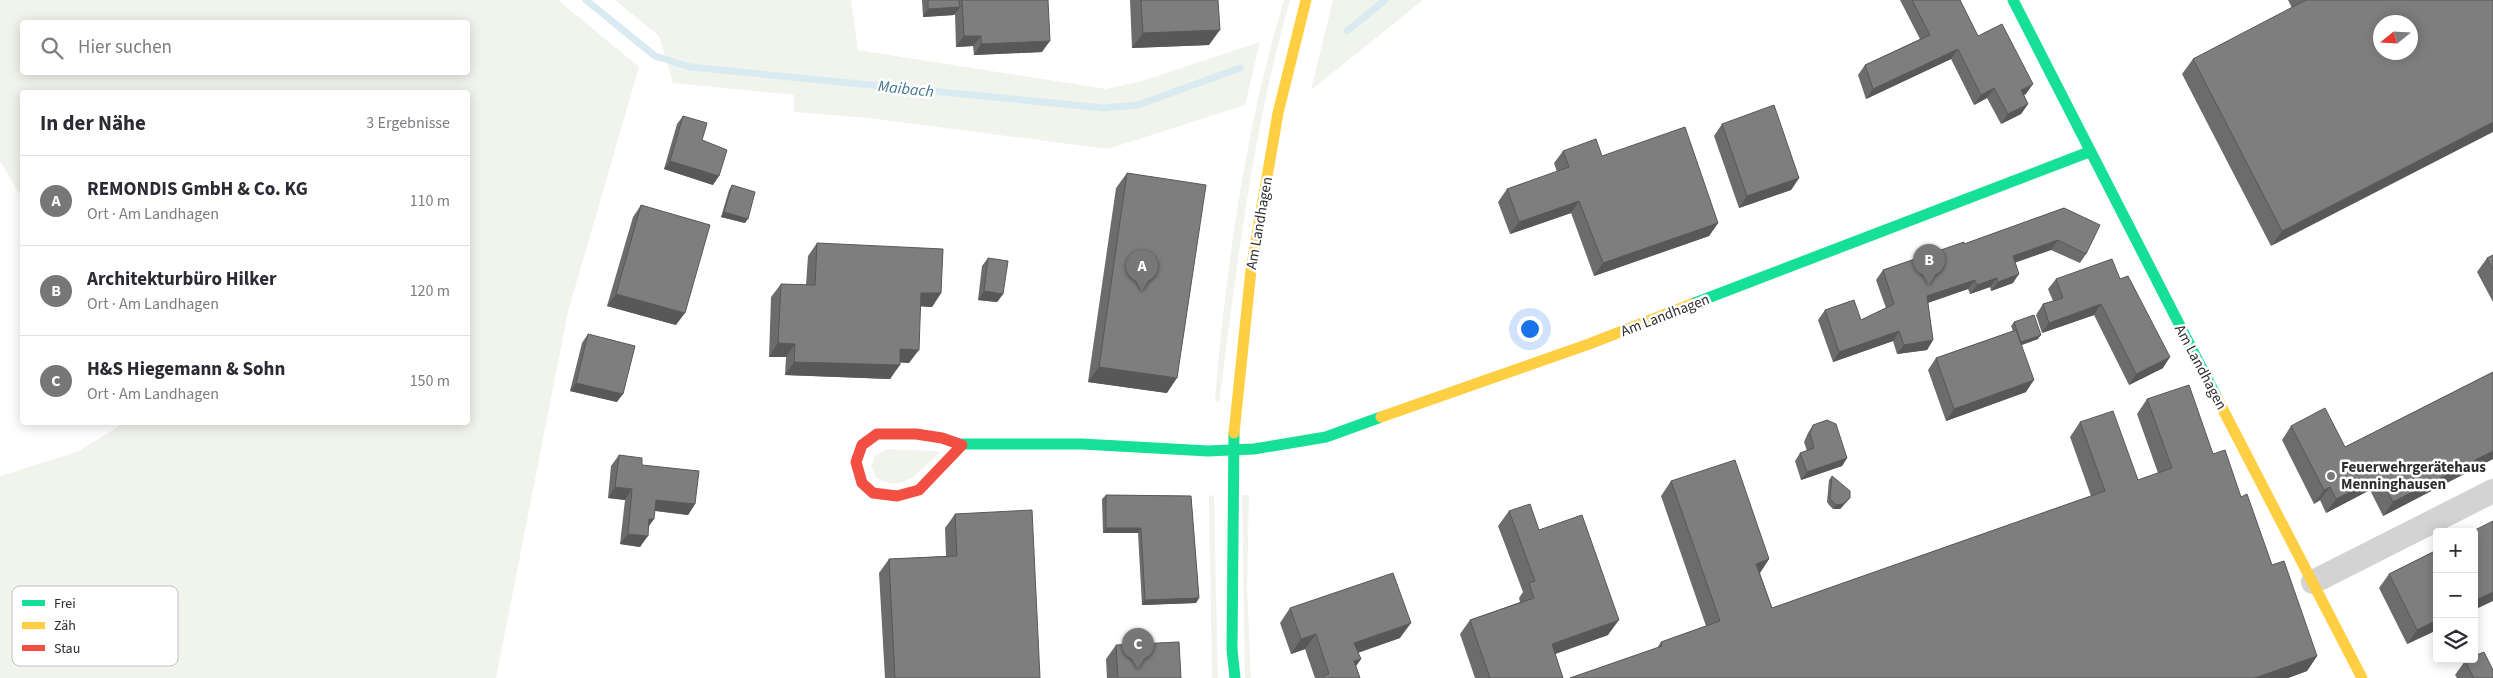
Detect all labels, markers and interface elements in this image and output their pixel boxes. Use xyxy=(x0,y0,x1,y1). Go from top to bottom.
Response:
north arrow xyxy=(2373,15,2418,60)
search box xyxy=(20,20,470,75)
icon: search xyxy=(38,34,66,62)
text: Hier suchen xyxy=(78,34,172,61)
water label: Maibach xyxy=(877,75,935,103)
text: In der Nähe xyxy=(40,108,146,138)
text: 3 Ergebnisse xyxy=(366,112,450,134)
street label: Am Landhagen xyxy=(1241,175,1278,271)
text: REMONDIS GmbH & Co. KG xyxy=(87,176,308,203)
text: A xyxy=(51,190,61,212)
text: 110 m xyxy=(410,190,450,212)
text: Ort · Am Landhagen xyxy=(87,203,219,225)
pin: B xyxy=(1913,244,1945,285)
pin: A xyxy=(1126,250,1158,291)
text: Architekturbüro Hilker xyxy=(87,266,277,293)
text: B xyxy=(51,280,61,302)
text: 120 m xyxy=(410,280,450,302)
street label: Am Landhagen xyxy=(1618,289,1713,342)
text: Ort · Am Landhagen xyxy=(87,293,219,315)
your location xyxy=(1517,316,1543,342)
street label: Am Landhagen xyxy=(2169,321,2232,414)
text: H&S Hiegemann & Sohn xyxy=(87,356,285,383)
text: C xyxy=(51,370,61,392)
text: 150 m xyxy=(410,370,450,392)
text: Ort · Am Landhagen xyxy=(87,383,219,405)
place label: Feuerwehrgerätehaus Menninghausen xyxy=(2341,457,2486,495)
marker: Feuerwehrgerätehaus Menninghausen xyxy=(2325,470,2337,482)
map controls xyxy=(2433,528,2478,663)
button: + xyxy=(2433,528,2478,573)
button: − xyxy=(2433,573,2478,618)
legend xyxy=(12,586,178,666)
text: Frei xyxy=(54,594,76,614)
text: Zäh xyxy=(54,616,76,636)
button: layers xyxy=(2433,618,2478,663)
pin: C xyxy=(1122,628,1154,669)
text: Stau xyxy=(54,639,80,659)

